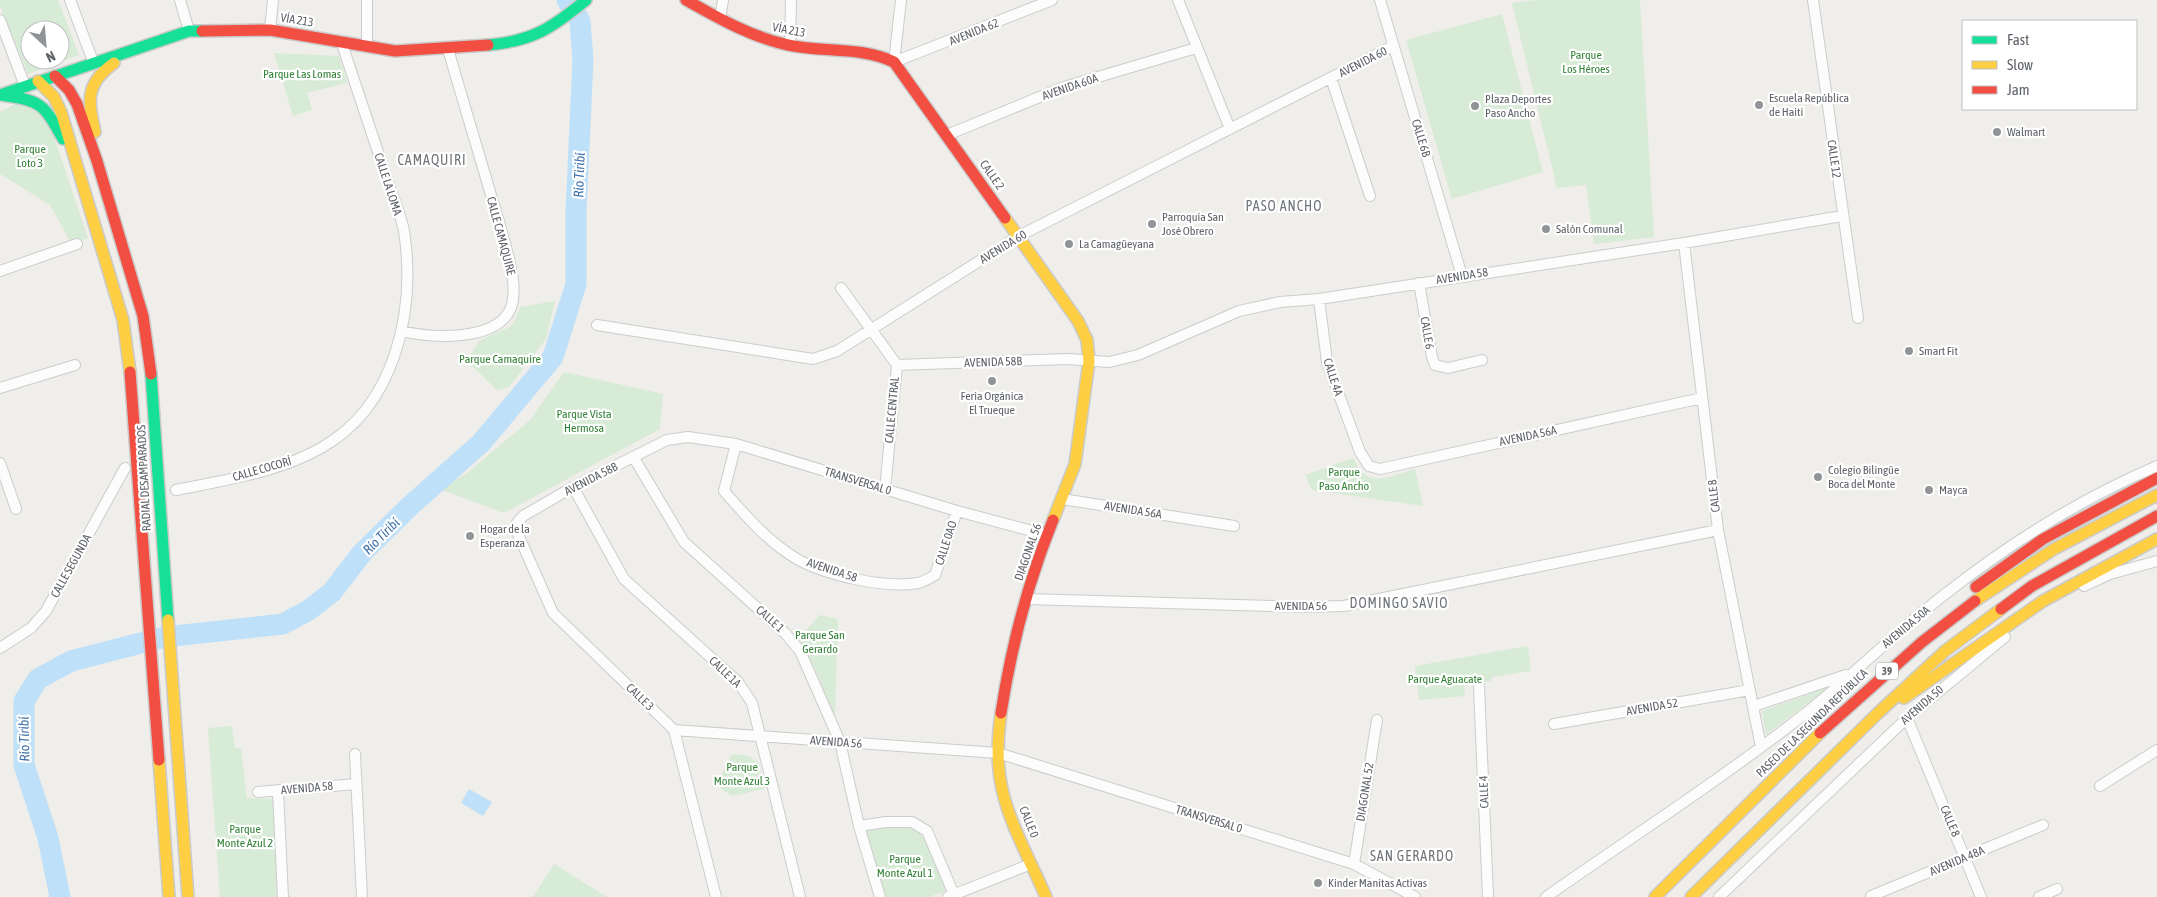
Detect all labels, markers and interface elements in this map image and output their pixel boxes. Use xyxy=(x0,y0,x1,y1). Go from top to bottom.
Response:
street label: VÍA 213 xyxy=(279,10,315,30)
street label: AVENIDA 62 xyxy=(947,16,1001,48)
north arrow xyxy=(20,20,70,70)
street label: VÍA 213 xyxy=(771,20,807,40)
legend xyxy=(1962,20,2137,110)
text: Fast xyxy=(2007,31,2029,48)
street label: AVENIDA 60 xyxy=(1337,44,1390,80)
text: N xyxy=(43,48,58,66)
park label: Parque Los Héroes xyxy=(1562,48,1610,76)
text: Slow xyxy=(2007,56,2033,73)
park label: Parque Las Lomas xyxy=(263,67,341,81)
street label: AVENIDA 60A xyxy=(1040,71,1100,103)
text: Jam xyxy=(2007,81,2030,98)
place label: Escuela República de Haití xyxy=(1769,91,1849,119)
place label: Plaza Deportes Paso Ancho xyxy=(1485,92,1551,120)
marker: Escuela República de Haití xyxy=(1753,99,1765,111)
marker: Plaza Deportes Paso Ancho xyxy=(1469,100,1481,112)
street label: CALLE 6B xyxy=(1409,117,1433,159)
place label: Walmart xyxy=(2007,125,2046,139)
marker: Walmart xyxy=(1991,126,2003,138)
street label: CALLE 12 xyxy=(1824,139,1844,179)
park label: Parque Loto 3 xyxy=(14,142,46,170)
street label: CALLE LA LOMA xyxy=(371,151,405,217)
water label: Río Tiribí xyxy=(570,151,588,198)
district label: CAMAQUIRI xyxy=(398,152,466,168)
street label: CALLE 2 xyxy=(977,157,1007,193)
street label: CALLE CAMAQUIRE xyxy=(484,195,518,277)
district label: PASO ANCHO xyxy=(1246,198,1322,214)
place label: Parroquia San José Obrero xyxy=(1162,210,1224,238)
marker: Parroquia San José Obrero xyxy=(1146,218,1158,230)
place label: Salón Comunal xyxy=(1556,222,1624,236)
marker: Salón Comunal xyxy=(1540,223,1552,235)
street label: AVENIDA 60 xyxy=(977,227,1029,266)
place label: La Camagüeyana xyxy=(1079,237,1154,251)
marker: La Camagüeyana xyxy=(1063,238,1075,250)
street label: AVENIDA 58 xyxy=(1435,265,1489,287)
street label: CALLE 6 xyxy=(1417,316,1437,351)
place label: Smart Fit xyxy=(1919,344,1958,358)
marker: Smart Fit xyxy=(1903,345,1915,357)
park label: Parque Camaquire xyxy=(459,352,541,366)
street label: AVENIDA 58B xyxy=(964,354,1023,370)
street label: CALLE 4A xyxy=(1320,356,1346,398)
marker: Feria Orgánica El Trueque xyxy=(986,375,998,387)
street label: CALLE CENTRAL xyxy=(882,376,902,444)
place label: Feria Orgánica El Trueque xyxy=(961,389,1023,417)
park label: Parque Vista Hermosa xyxy=(556,407,612,435)
street label: AVENIDA 56A xyxy=(1498,423,1558,449)
street label: RADIAL DESAMPARADOS xyxy=(134,424,154,532)
street label: CALLE COCORÍ xyxy=(231,454,293,484)
street label: AVENIDA 58B xyxy=(562,459,620,498)
place label: Colegio Bilingüe Boca del Monte xyxy=(1828,463,1899,491)
street label: TRANSVERSAL 0 xyxy=(823,464,893,498)
park label: Parque Paso Ancho xyxy=(1319,465,1370,493)
marker: Colegio Bilingüe Boca del Monte xyxy=(1812,471,1824,483)
street label: CALLE 8 xyxy=(1705,478,1723,513)
place label: Mayca xyxy=(1939,483,1967,497)
marker: Mayca xyxy=(1923,484,1935,496)
street label: AVENIDA 56A xyxy=(1103,499,1163,521)
water label: Río Tiribí xyxy=(359,514,403,558)
street label: CALLE 0AO xyxy=(932,519,960,567)
street label: DIAGONAL 56 xyxy=(1012,521,1044,582)
place label: Hogar de la Esperanza xyxy=(480,522,530,550)
marker: Hogar de la Esperanza xyxy=(464,530,476,542)
street label: CALLE SEGUNDA xyxy=(48,532,94,600)
street label: AVENIDA 58 xyxy=(805,555,859,585)
district label: DOMINGO SAVIO xyxy=(1350,595,1448,611)
street label: AVENIDA 56 xyxy=(1275,599,1328,613)
street label: CALLE 1 xyxy=(753,603,787,635)
street label: AVENIDA 50A xyxy=(1879,603,1933,651)
park label: Parque San Gerardo xyxy=(795,628,845,656)
street label: CALLE 1A xyxy=(706,653,744,691)
road number: 39 xyxy=(1876,662,1898,679)
street label: PASEO DE LA SEGUNDA REPÚBLICA xyxy=(1753,666,1871,780)
park label: Parque Aguacate xyxy=(1408,672,1482,686)
street label: CALLE 3 xyxy=(623,681,657,713)
street label: AVENIDA 50 xyxy=(1898,682,1947,727)
street label: AVENIDA 52 xyxy=(1625,696,1679,718)
water label: Río Tiribí xyxy=(16,716,32,762)
street label: AVENIDA 56 xyxy=(809,733,863,751)
park label: Parque Monte Azul 3 xyxy=(714,760,770,788)
street label: DIAGONAL 52 xyxy=(1353,761,1377,823)
street label: CALLE 4 xyxy=(1476,775,1492,809)
street label: AVENIDA 58 xyxy=(280,779,334,797)
street label: TRANSVERSAL 0 xyxy=(1174,802,1244,836)
street label: CALLE 8 xyxy=(1937,803,1963,839)
street label: CALLE 0 xyxy=(1016,804,1042,840)
park label: Parque Monte Azul 2 xyxy=(217,822,273,850)
street label: AVENIDA 48A xyxy=(1927,843,1987,879)
district label: SAN GERARDO xyxy=(1370,848,1454,864)
park label: Parque Monte Azul 1 xyxy=(877,852,934,880)
place label: Kinder Manitas Activas xyxy=(1328,876,1427,890)
marker: Kinder Manitas Activas xyxy=(1312,877,1324,889)

